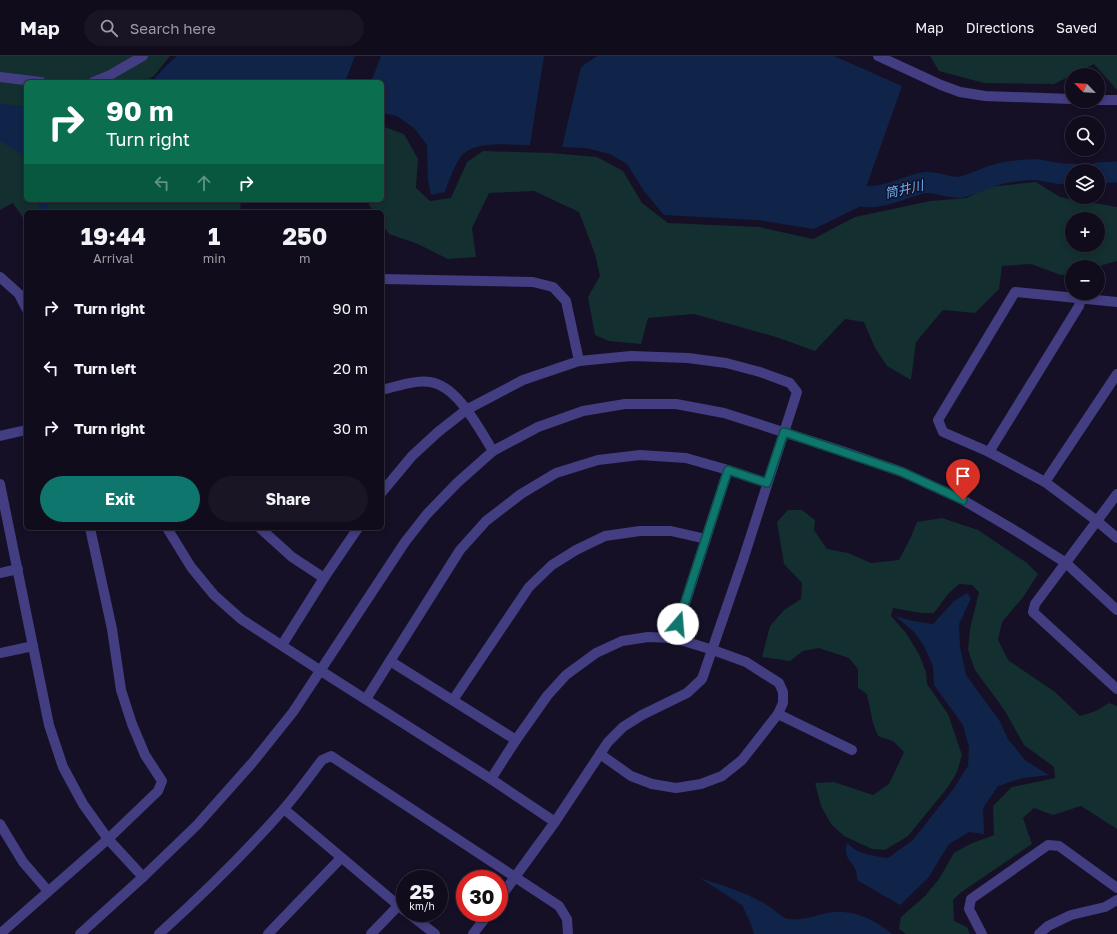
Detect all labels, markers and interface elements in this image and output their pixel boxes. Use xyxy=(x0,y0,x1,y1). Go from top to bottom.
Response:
search box xyxy=(84,10,364,46)
text: Map xyxy=(20,16,60,39)
icon: search xyxy=(98,17,120,39)
text: Search here xyxy=(130,19,216,37)
text: Map xyxy=(915,19,944,36)
text: Directions xyxy=(966,19,1034,36)
text: Saved xyxy=(1056,19,1097,36)
north arrow xyxy=(1065,68,1105,108)
map controls xyxy=(1065,68,1105,300)
text: 90 m xyxy=(106,94,173,127)
icon: right xyxy=(40,96,92,148)
button: search xyxy=(1065,116,1105,156)
text: Turn right xyxy=(106,128,190,150)
button: layers xyxy=(1065,164,1105,204)
icon: left xyxy=(151,172,173,194)
icon: ahead xyxy=(193,172,215,194)
icon: right xyxy=(235,172,257,194)
water label: 筒井川 xyxy=(883,176,927,201)
button: + xyxy=(1065,212,1105,252)
text: 19:44 xyxy=(81,221,146,250)
text: 1 xyxy=(208,221,220,250)
text: 250 xyxy=(282,221,327,250)
text: Arrival xyxy=(93,250,134,266)
text: min xyxy=(203,250,226,266)
text: m xyxy=(299,250,311,266)
button: − xyxy=(1065,260,1105,300)
icon: right xyxy=(40,297,62,319)
text: Turn right xyxy=(74,299,145,317)
text: 90 m xyxy=(333,299,368,317)
icon: left xyxy=(40,357,62,379)
text: Turn left xyxy=(74,359,136,377)
text: 20 m xyxy=(333,359,368,377)
icon: right xyxy=(40,417,62,439)
text: Turn right xyxy=(74,419,145,437)
text: 30 m xyxy=(333,419,368,437)
pin xyxy=(946,459,980,500)
icon: arrive xyxy=(952,465,974,487)
button: Exit xyxy=(40,476,200,522)
button: Share xyxy=(208,476,368,522)
position arrow xyxy=(657,603,699,645)
speed limit sign: 30 xyxy=(456,870,508,922)
text: 25 xyxy=(410,879,434,903)
text: km/h xyxy=(409,900,435,912)

